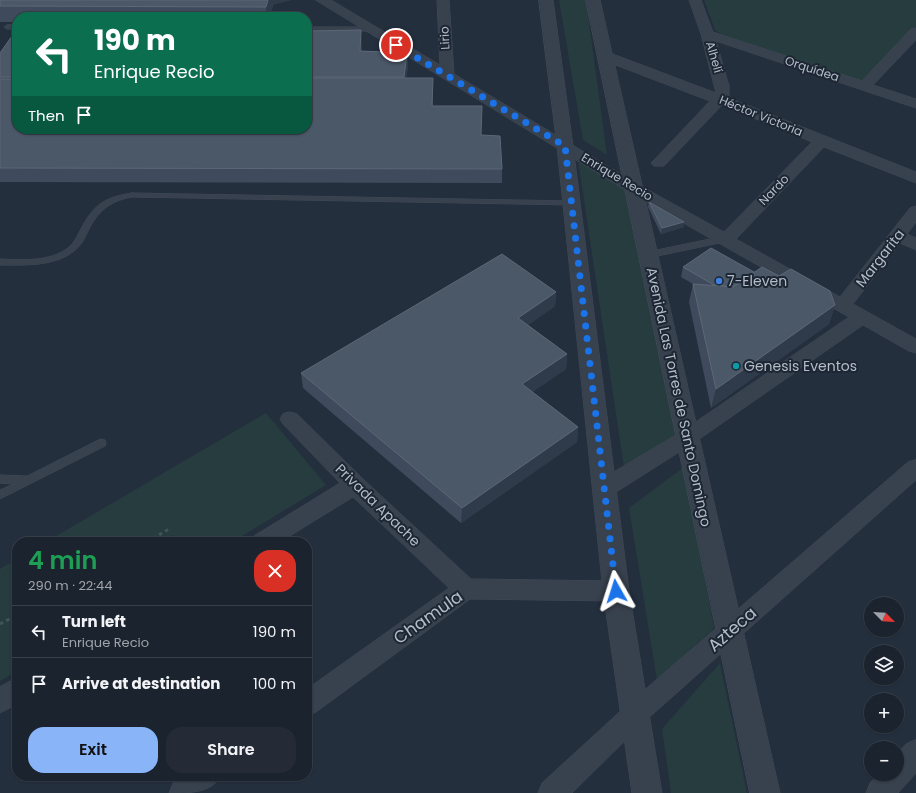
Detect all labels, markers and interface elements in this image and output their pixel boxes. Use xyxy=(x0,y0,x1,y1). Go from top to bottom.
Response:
text: 190 m xyxy=(94,21,176,60)
street label: Lirio xyxy=(435,26,454,50)
icon: left xyxy=(28,28,80,80)
pin xyxy=(379,28,413,62)
icon: arrive xyxy=(385,34,407,56)
street label: Alhelí xyxy=(702,39,727,75)
street label: Orquídea xyxy=(783,52,842,85)
text: Enrique Recio xyxy=(94,59,215,84)
street label: Héctor Victoria xyxy=(717,91,805,140)
icon: arrive xyxy=(73,104,95,126)
text: Then xyxy=(28,105,65,126)
street label: Enrique Recio xyxy=(578,149,656,205)
street label: Nardo xyxy=(755,170,793,209)
street label: Margarita xyxy=(851,225,909,291)
street label: Avenida Las Torres de Santo Domingo xyxy=(642,265,716,529)
place label: 7-Eleven xyxy=(727,271,787,291)
marker: 7-Eleven xyxy=(714,276,724,286)
place label: Genesis Eventos xyxy=(744,356,857,376)
marker: Genesis Eventos xyxy=(731,361,741,371)
street label: Privada Apache xyxy=(331,459,425,551)
text: 4 min xyxy=(28,544,97,577)
button: close xyxy=(254,550,296,592)
position arrow xyxy=(595,570,637,612)
text: 290 m · 22:44 xyxy=(28,576,112,595)
street label: Chamula xyxy=(389,584,467,650)
north arrow xyxy=(864,597,904,637)
map controls xyxy=(864,597,904,781)
street label: Azteca xyxy=(702,601,762,657)
text: Turn left xyxy=(62,611,126,632)
icon: left xyxy=(28,621,50,643)
text: 190 m xyxy=(253,621,296,642)
text: Enrique Recio xyxy=(62,633,149,652)
button: layers xyxy=(864,645,904,685)
icon: arrive xyxy=(28,673,50,695)
text: Arrive at destination xyxy=(62,673,220,694)
text: 100 m xyxy=(253,673,296,694)
button: + xyxy=(864,693,904,733)
button: Exit xyxy=(28,727,158,773)
button: Share xyxy=(166,727,296,773)
button: − xyxy=(864,741,904,781)

